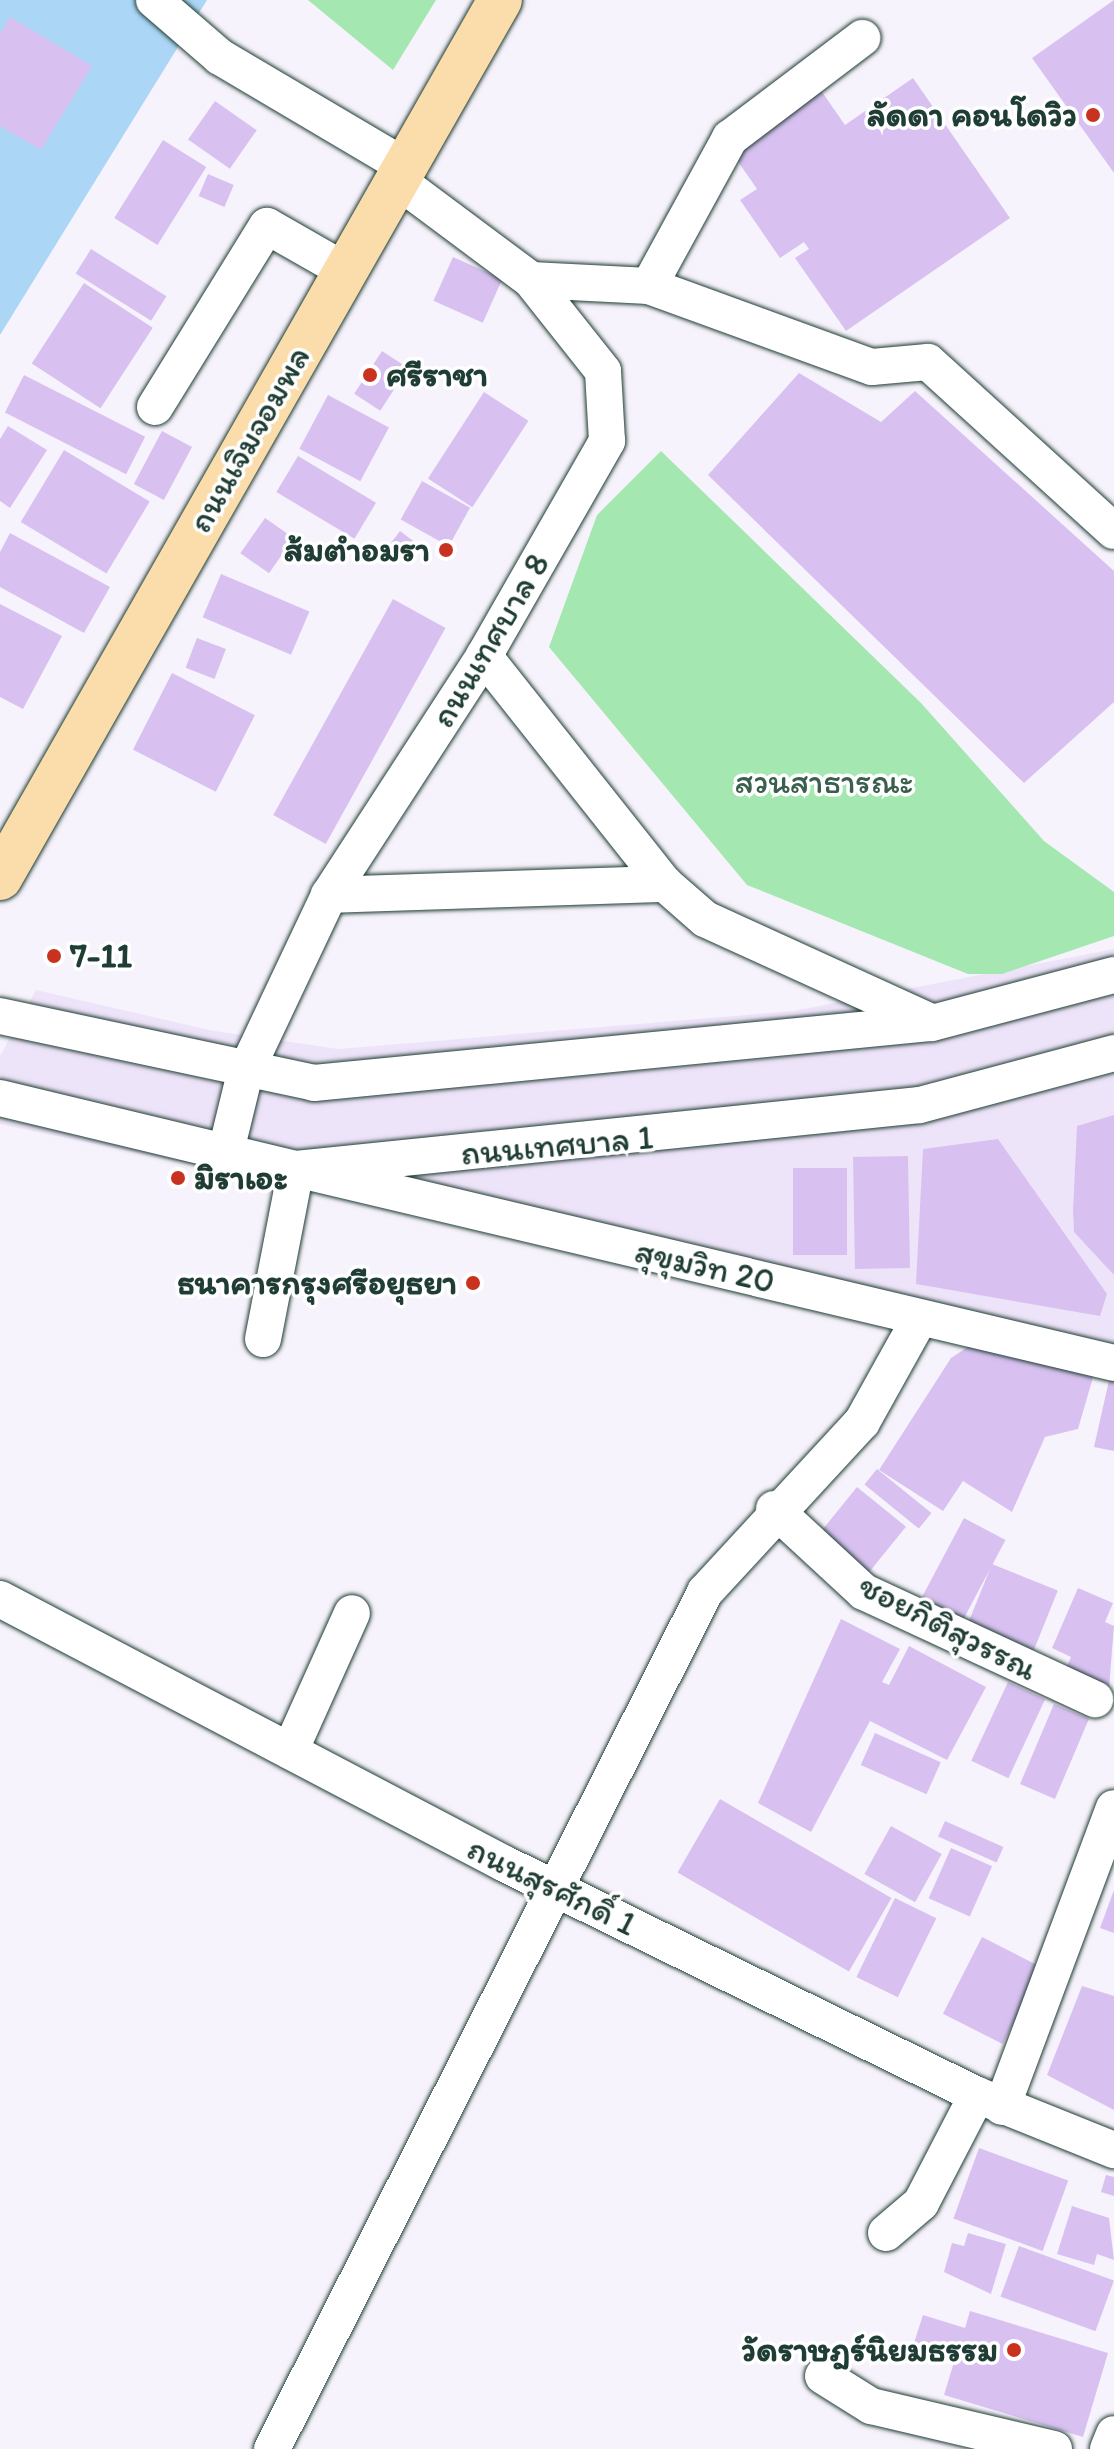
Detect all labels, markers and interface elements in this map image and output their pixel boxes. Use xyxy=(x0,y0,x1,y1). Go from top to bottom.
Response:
place label: ลัดดา คอนโดวิว xyxy=(867,95,1077,135)
marker: ลัดดา คอนโดวิว xyxy=(1084,106,1102,124)
street label: ถนนเจิมจอมพล xyxy=(179,339,319,539)
place label: ศรีราชา xyxy=(386,355,488,395)
marker: ศรีราชา xyxy=(361,366,379,384)
place label: ส้มตำอมรา xyxy=(284,530,430,570)
marker: ส้มตำอมรา xyxy=(437,541,455,559)
street label: ถนนเทศบาล 8 xyxy=(422,546,558,734)
park label: สวนสาธารณะ xyxy=(735,762,913,802)
place label: 7-11 xyxy=(70,936,132,976)
marker: 7-11 xyxy=(45,947,63,965)
street label: ถนนเทศบาล 1 xyxy=(459,1116,655,1174)
place label: มิราเอะ xyxy=(194,1158,287,1198)
marker: มิราเอะ xyxy=(169,1169,187,1187)
street label: สุขุมวิท 20 xyxy=(631,1230,779,1302)
place label: ธนาคารกรุงศรีอยุธยา xyxy=(177,1263,457,1303)
marker: ธนาคารกรุงศรีอยุธยา xyxy=(464,1274,482,1292)
street label: ชอยกิติสุวรรณ xyxy=(852,1565,1044,1689)
street label: ถนนสุรศักดิ์ 1 xyxy=(461,1828,643,1944)
place label: วัดราษฎร์นิยมธรรม xyxy=(742,2330,998,2370)
marker: วัดราษฎร์นิยมธรรม xyxy=(1005,2341,1023,2359)

